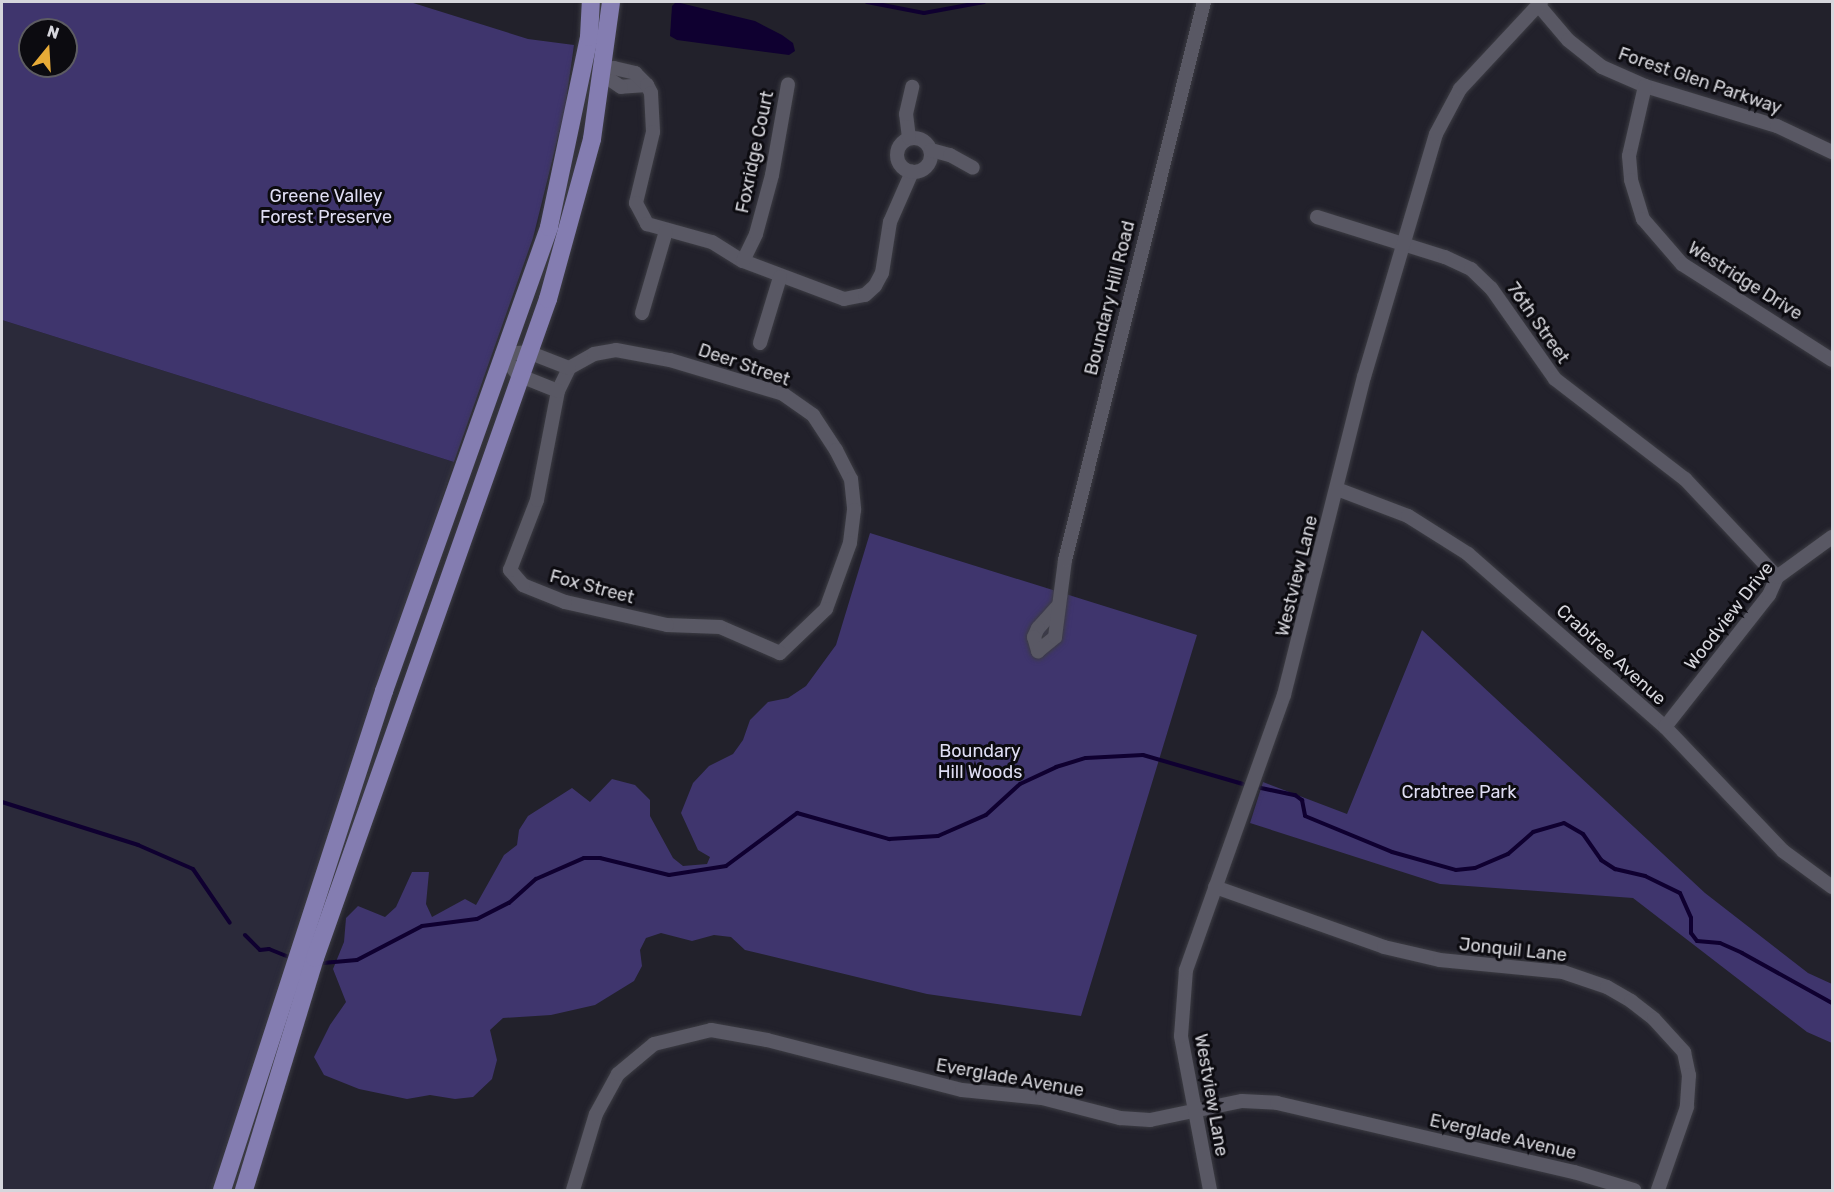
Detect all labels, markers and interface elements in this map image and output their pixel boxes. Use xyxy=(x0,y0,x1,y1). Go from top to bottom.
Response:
north arrow xyxy=(18,18,78,78)
text: N xyxy=(45,21,62,43)
street label: Forest Glen Parkway xyxy=(1615,43,1785,119)
street label: Foxridge Court xyxy=(732,89,778,215)
park label: Greene Valley Forest Preserve xyxy=(260,186,392,228)
street label: Boundary Hill Road xyxy=(1080,218,1140,378)
street label: Westridge Drive xyxy=(1684,237,1806,325)
street label: 76th Street xyxy=(1502,278,1574,368)
street label: Deer Street xyxy=(695,339,793,391)
street label: Westview Lane xyxy=(1271,513,1323,639)
street label: Woodview Drive xyxy=(1680,557,1778,675)
street label: Fox Street xyxy=(547,565,637,609)
street label: Crabtree Avenue xyxy=(1552,600,1670,710)
park label: Boundary Hill Woods xyxy=(938,741,1022,783)
park label: Crabtree Park xyxy=(1402,781,1516,803)
street label: Jonquil Lane xyxy=(1458,934,1568,966)
street label: Westview Lane xyxy=(1190,1032,1232,1158)
street label: Everglade Avenue xyxy=(934,1054,1086,1102)
street label: Everglade Avenue xyxy=(1427,1110,1579,1164)

